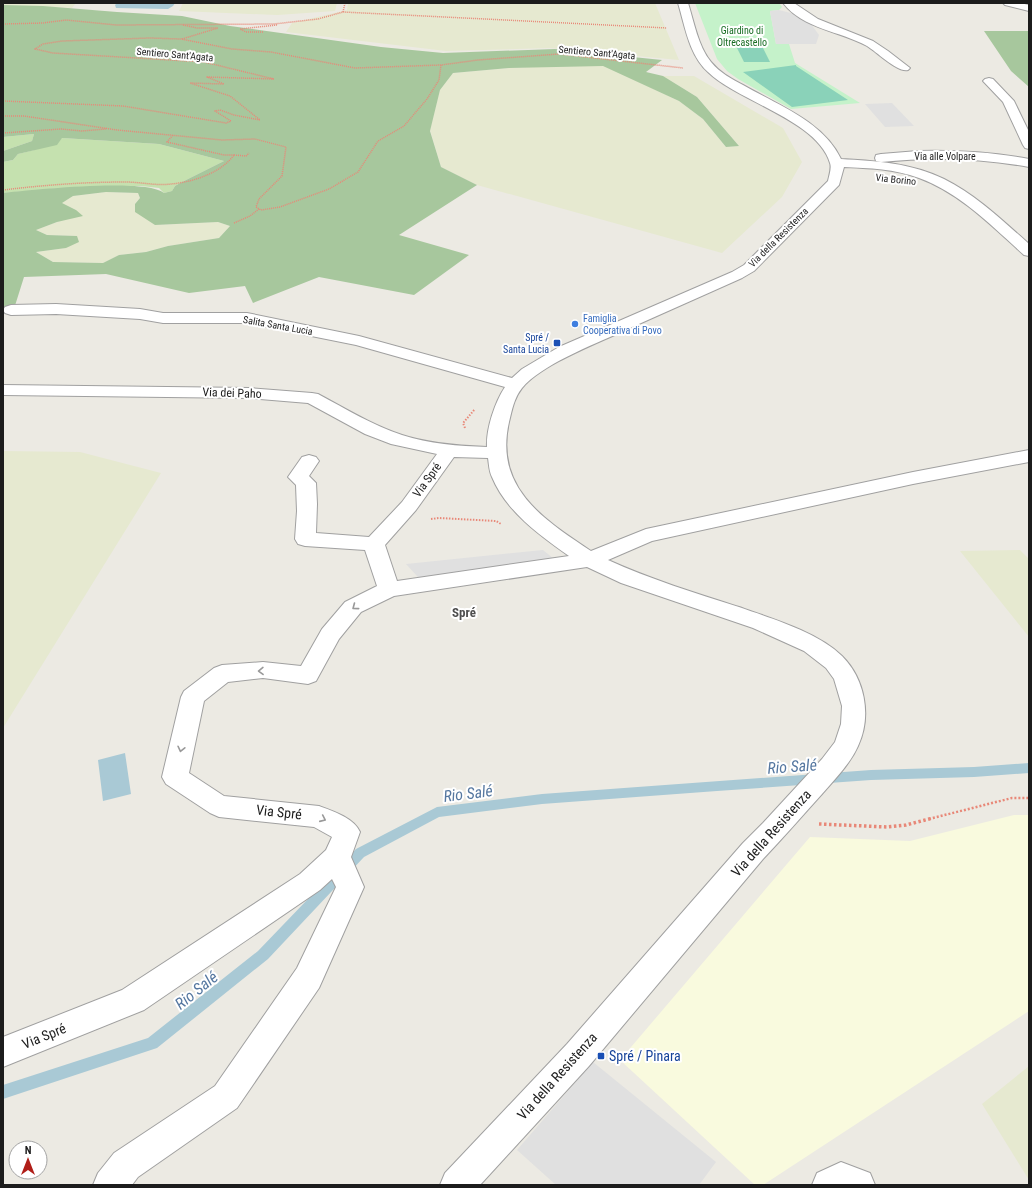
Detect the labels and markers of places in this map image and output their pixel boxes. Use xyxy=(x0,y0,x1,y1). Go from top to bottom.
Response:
place label: Famiglia Cooperativa di Povo xyxy=(583,313,662,336)
marker: Famiglia Cooperativa di Povo xyxy=(570,319,580,329)
place label: Spré / Santa Lucia xyxy=(503,332,549,355)
marker: Spré / Santa Lucia xyxy=(552,338,562,348)
place label: Spré / Pinara xyxy=(609,1048,681,1064)
marker: Spré / Pinara xyxy=(596,1051,606,1061)

